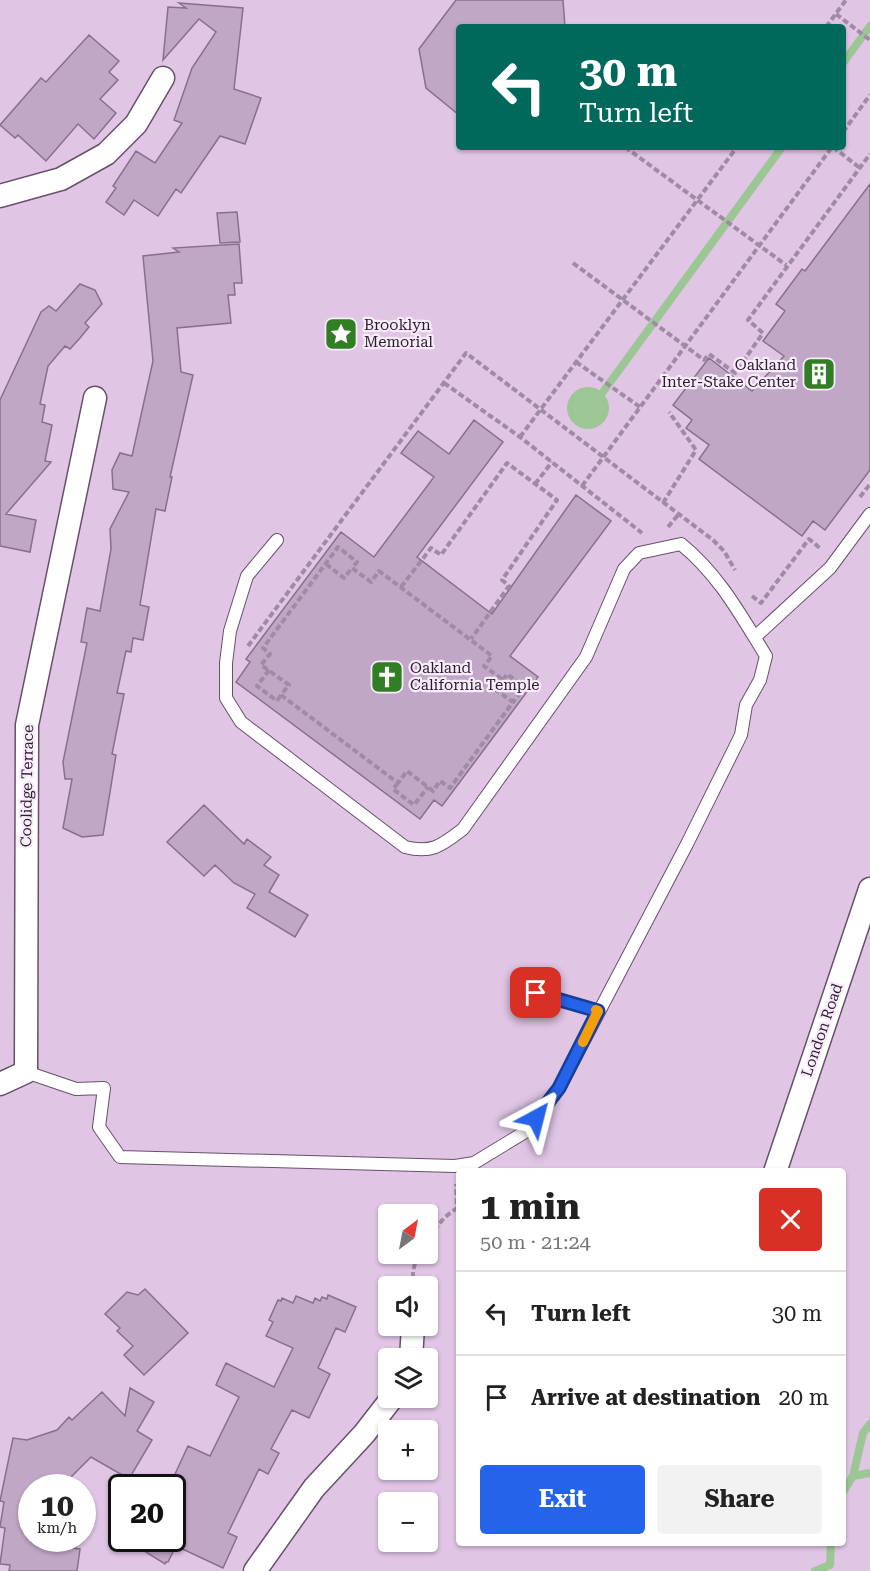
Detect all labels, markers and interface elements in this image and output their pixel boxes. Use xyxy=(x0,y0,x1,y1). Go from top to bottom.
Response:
text: 30 m xyxy=(579,47,677,96)
icon: left xyxy=(480,48,558,126)
text: Turn left xyxy=(579,97,693,129)
place icon: Brooklyn Memorial xyxy=(323,316,359,352)
place label: Brooklyn Memorial xyxy=(364,316,433,351)
place label: Oakland Inter-Stake Center xyxy=(661,356,796,391)
building icon: Oakland Inter-Stake Center xyxy=(801,356,837,392)
church icon: Oakland California Temple xyxy=(369,659,405,695)
place label: Oakland California Temple xyxy=(410,659,540,694)
street label: Coolidge Terrace xyxy=(17,725,37,847)
pin xyxy=(510,967,561,1018)
icon: arrive xyxy=(519,976,552,1009)
street label: London Road xyxy=(798,981,846,1079)
position arrow xyxy=(504,1086,568,1150)
text: 1 min xyxy=(480,1186,580,1228)
button: close xyxy=(759,1188,822,1251)
north arrow xyxy=(378,1204,438,1264)
map controls xyxy=(378,1204,438,1552)
text: 50 m · 21:24 xyxy=(480,1230,591,1254)
button: sound xyxy=(378,1276,438,1336)
icon: left xyxy=(480,1297,513,1330)
text: Turn left xyxy=(531,1301,631,1326)
text: 30 m xyxy=(772,1301,822,1326)
button: layers xyxy=(378,1348,438,1408)
icon: arrive xyxy=(480,1381,513,1414)
text: Arrive at destination xyxy=(531,1385,760,1410)
text: 20 m xyxy=(778,1385,829,1410)
button: + xyxy=(378,1420,438,1480)
button: Exit xyxy=(480,1465,645,1534)
button: Share xyxy=(657,1465,822,1534)
speed limit sign: 20 xyxy=(108,1474,186,1552)
text: 10 xyxy=(40,1488,74,1523)
button: − xyxy=(378,1492,438,1552)
text: km/h xyxy=(37,1519,77,1537)

